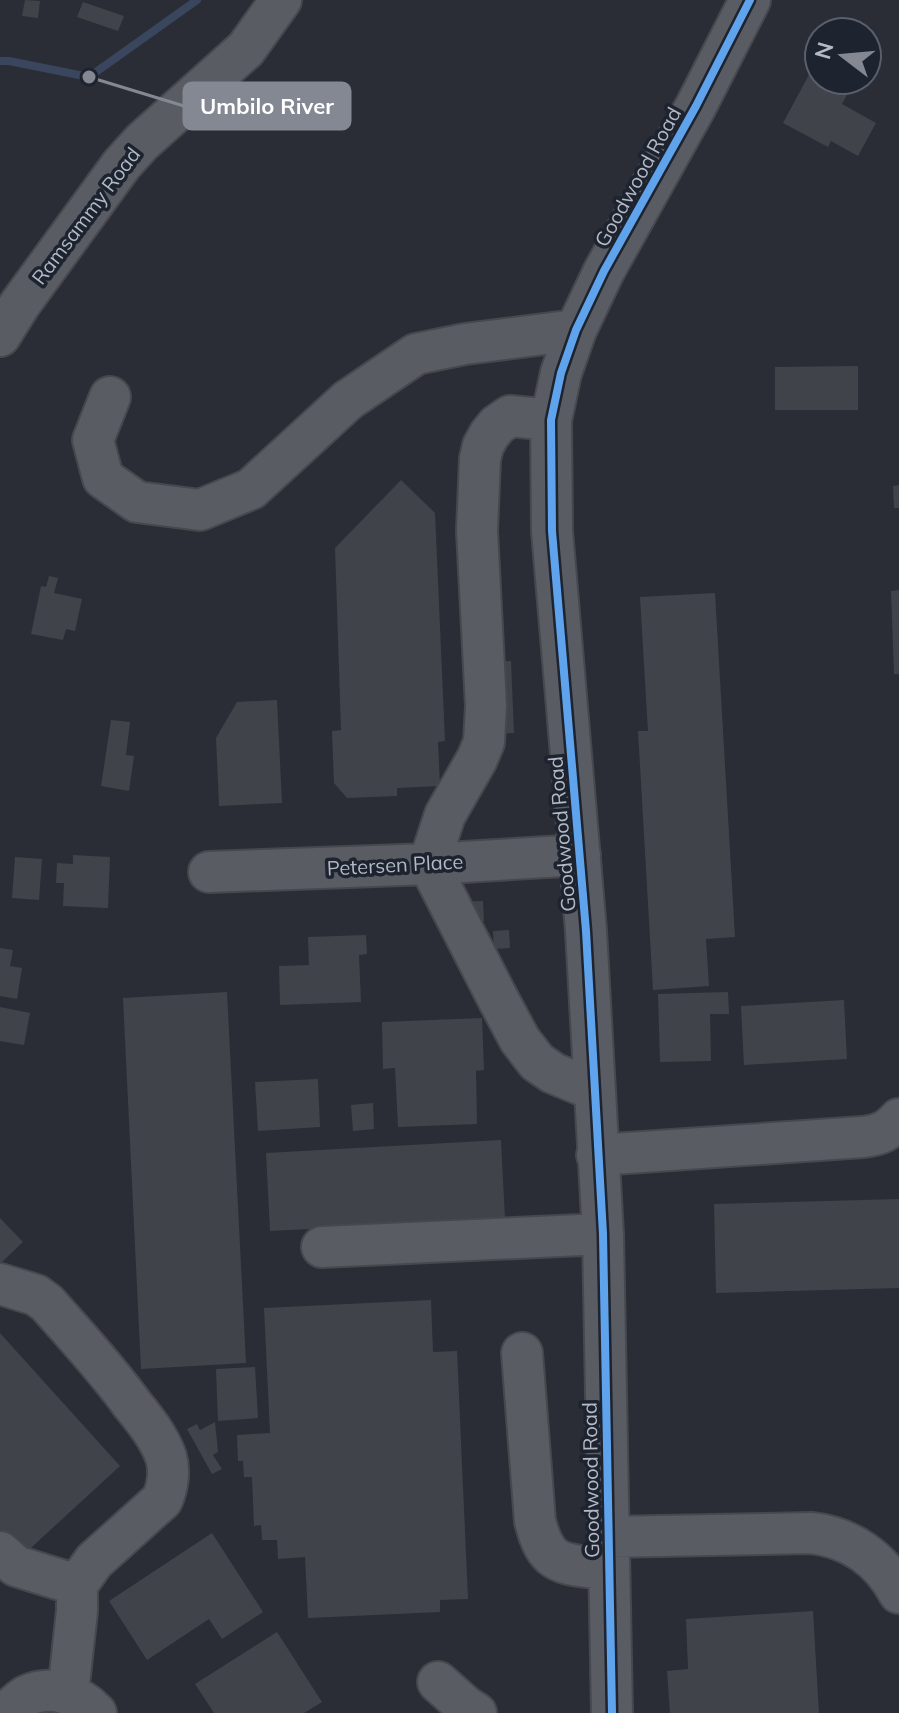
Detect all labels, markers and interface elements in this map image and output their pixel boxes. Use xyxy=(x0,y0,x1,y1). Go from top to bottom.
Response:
north arrow xyxy=(803,16,883,96)
text: N xyxy=(808,39,840,62)
callout: Umbilo River xyxy=(184,83,350,129)
text: Umbilo River xyxy=(200,92,334,120)
street label: Goodwood Road xyxy=(589,103,686,251)
street label: Ramsammy Road xyxy=(26,142,145,289)
street label: Goodwood Road xyxy=(542,755,581,913)
street label: Petersen Place xyxy=(326,848,464,881)
street label: Goodwood Road xyxy=(577,1402,604,1558)

